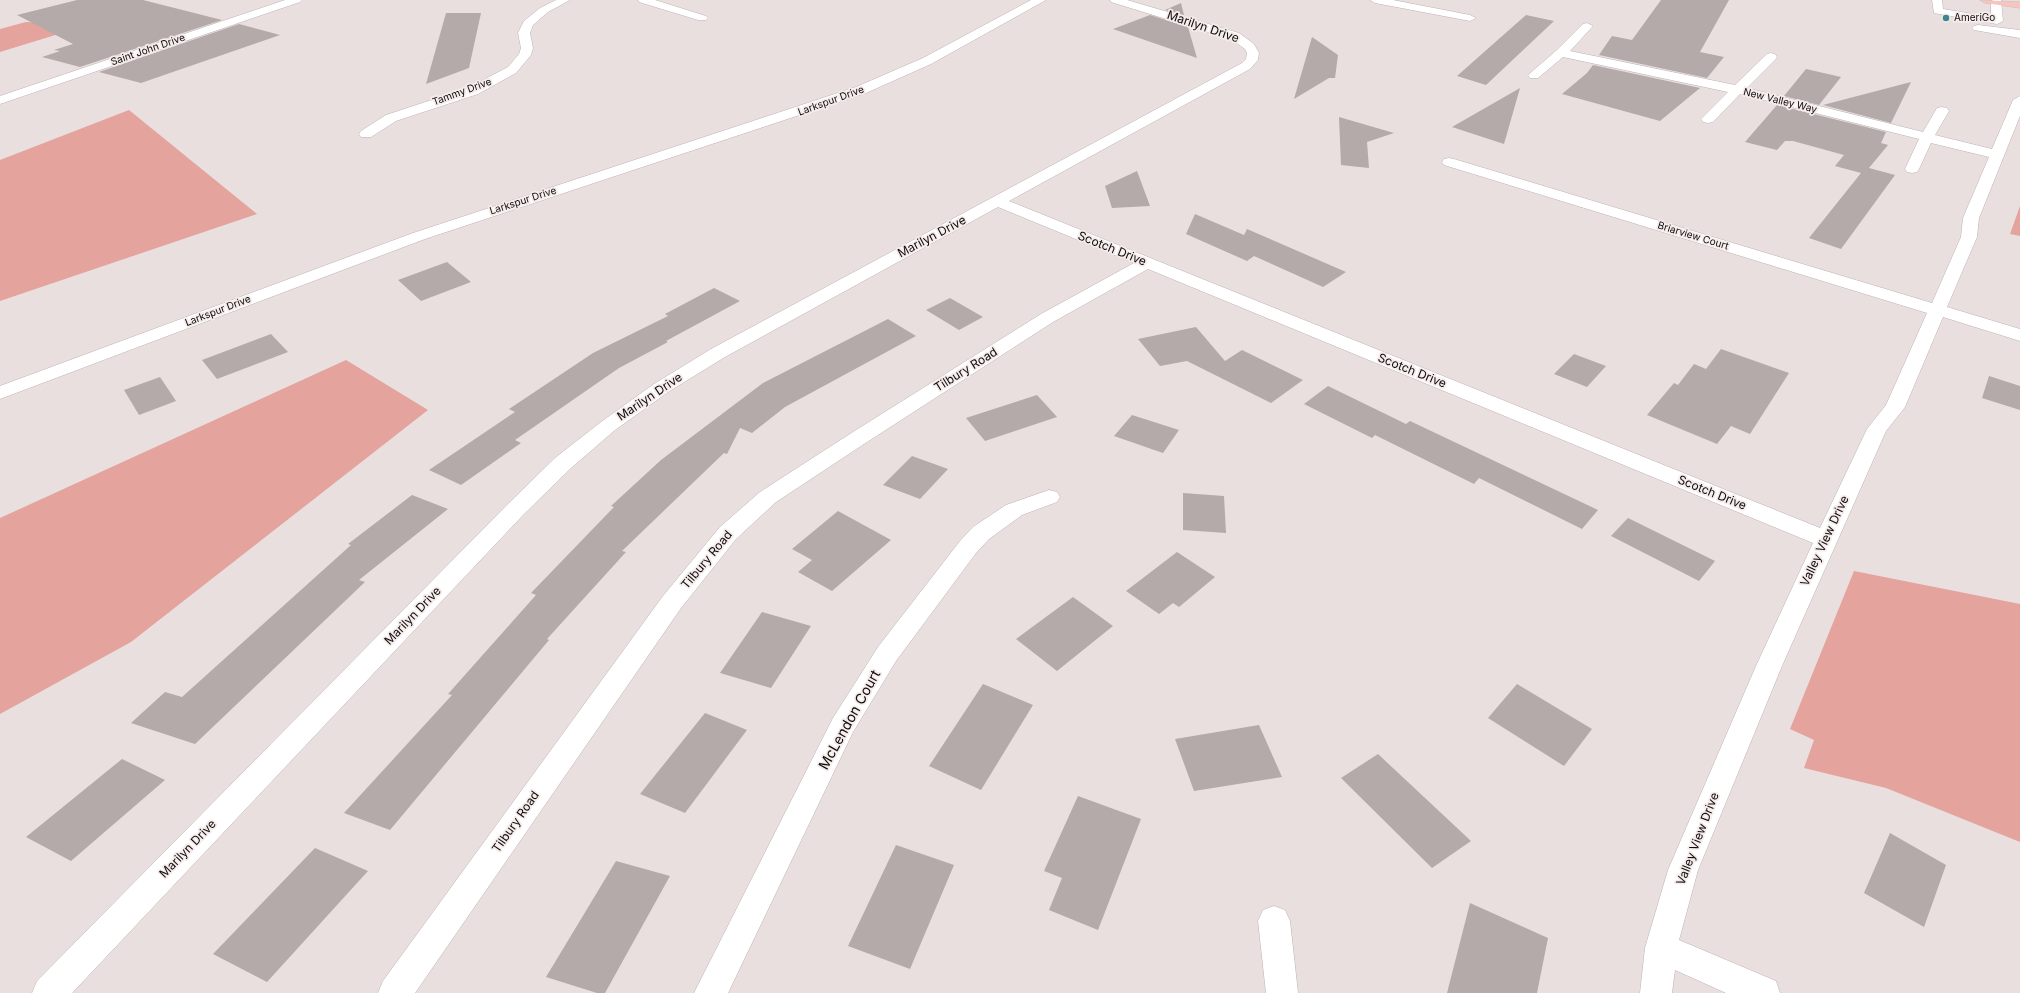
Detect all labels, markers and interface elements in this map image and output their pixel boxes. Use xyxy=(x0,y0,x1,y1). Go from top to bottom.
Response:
street label: Marilyn Drive xyxy=(1165,8,1241,46)
place label: AmeriGo xyxy=(1954,12,1995,24)
marker: AmeriGo xyxy=(1941,13,1951,23)
street label: Saint John Drive xyxy=(109,32,187,68)
street label: Tammy Drive xyxy=(431,76,493,108)
street label: Larkspur Drive xyxy=(796,83,866,119)
street label: New Valley Way xyxy=(1742,86,1818,116)
street label: Larkspur Drive xyxy=(488,185,558,217)
street label: Marilyn Drive xyxy=(895,213,969,261)
street label: Briarview Court xyxy=(1656,220,1730,252)
street label: Scotch Drive xyxy=(1076,229,1148,269)
street label: Larkspur Drive xyxy=(183,293,253,329)
street label: Tilbury Road xyxy=(932,345,1000,395)
street label: Scotch Drive xyxy=(1376,351,1448,391)
street label: Marilyn Drive xyxy=(615,370,685,424)
street label: Scotch Drive xyxy=(1676,473,1748,513)
street label: Valley View Drive xyxy=(1798,494,1852,588)
street label: Tilbury Road xyxy=(678,528,736,592)
street label: Marilyn Drive xyxy=(382,584,444,648)
street label: McLendon Court xyxy=(816,667,884,773)
street label: Tilbury Road xyxy=(490,788,542,856)
street label: Valley View Drive xyxy=(1674,791,1722,887)
street label: Marilyn Drive xyxy=(157,817,219,881)

